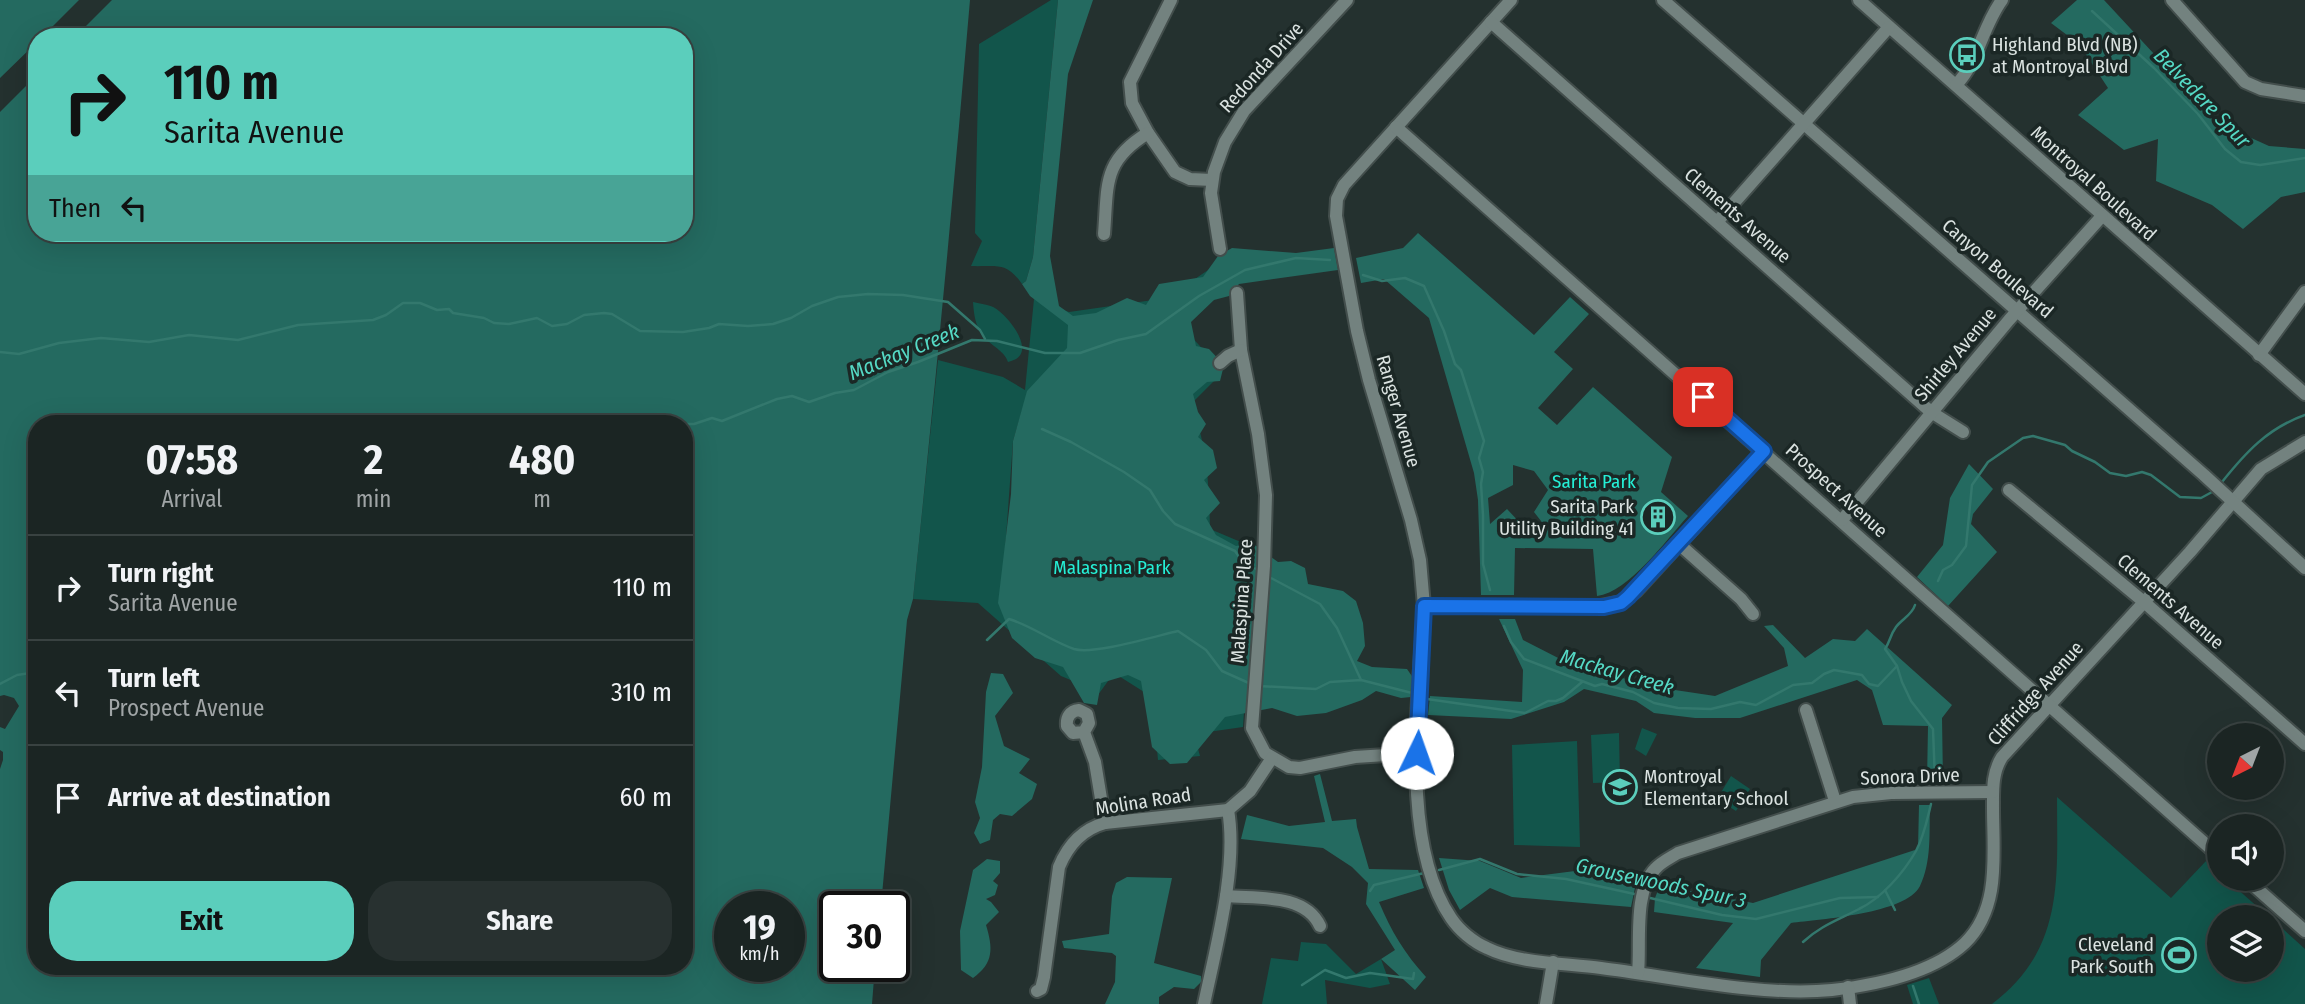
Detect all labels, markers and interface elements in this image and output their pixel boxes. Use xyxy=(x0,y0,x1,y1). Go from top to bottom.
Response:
street label: Redonda Drive xyxy=(1215,17,1308,117)
place label: Highland Blvd (NB) at Montroyal Blvd xyxy=(1992,33,2138,78)
bus stop icon: Highland Blvd (NB) at Montroyal Blvd xyxy=(1948,36,1986,74)
water label: Belvedere Spur xyxy=(2148,43,2256,154)
text: 110 m xyxy=(164,53,279,112)
icon: right xyxy=(49,56,140,147)
text: Sarita Avenue xyxy=(164,113,344,151)
street label: Montroyal Boulevard xyxy=(2026,121,2161,246)
street label: Clements Avenue xyxy=(1680,163,1796,268)
icon: left xyxy=(115,189,153,227)
text: Then xyxy=(49,193,101,224)
street label: Canyon Boulevard xyxy=(1937,214,2058,323)
street label: Shirley Avenue xyxy=(1910,303,2001,406)
water label: Mackay Creek xyxy=(845,318,963,386)
street label: Ranger Avenue xyxy=(1372,352,1426,470)
pin xyxy=(1673,367,1733,427)
icon: arrive xyxy=(1684,378,1722,416)
text: 07:58 xyxy=(145,435,238,485)
text: 2 xyxy=(364,435,383,485)
text: 480 xyxy=(509,435,576,485)
street label: Prospect Avenue xyxy=(1781,439,1892,542)
park label: Sarita Park xyxy=(1552,470,1636,493)
text: Arrival xyxy=(161,485,222,513)
text: min xyxy=(356,485,391,513)
text: m xyxy=(533,485,551,513)
place label: Sarita Park Utility Building 41 xyxy=(1499,495,1634,540)
building icon: Sarita Park Utility Building 41 xyxy=(1639,498,1677,536)
street label: Malaspina Place xyxy=(1226,538,1257,664)
street label: Clements Avenue xyxy=(2113,549,2229,654)
park label: Malaspina Park xyxy=(1053,556,1171,579)
text: Turn right xyxy=(108,558,214,589)
icon: right xyxy=(49,569,87,607)
text: 110 m xyxy=(612,572,672,603)
text: Sarita Avenue xyxy=(108,589,238,617)
street label: Cliffridge Avenue xyxy=(1983,637,2088,750)
water label: Mackay Creek xyxy=(1557,643,1677,701)
text: Turn left xyxy=(108,663,200,694)
icon: left xyxy=(49,674,87,712)
text: 310 m xyxy=(611,677,672,708)
text: Prospect Avenue xyxy=(108,694,264,722)
position arrow xyxy=(1380,716,1454,790)
north arrow xyxy=(2207,723,2284,800)
map controls xyxy=(2207,723,2284,982)
street label: Sonora Drive xyxy=(1860,763,1960,790)
place label: Montroyal Elementary School xyxy=(1644,765,1789,810)
school or university icon: Montroyal Elementary School xyxy=(1601,768,1639,806)
icon: arrive xyxy=(49,779,87,817)
text: Arrive at destination xyxy=(108,782,331,813)
text: 60 m xyxy=(619,782,672,813)
street label: Molina Road xyxy=(1094,783,1193,820)
button: sound xyxy=(2207,814,2284,891)
water label: Grousewoods Spur 3 xyxy=(1573,852,1749,914)
button: Exit xyxy=(49,881,354,961)
button: Share xyxy=(368,881,672,961)
speed limit sign: 30 xyxy=(819,891,910,982)
button: layers xyxy=(2207,905,2284,982)
text: 19 xyxy=(743,906,776,948)
place label: Cleveland Park South xyxy=(2070,933,2154,978)
sports icon: Cleveland Park South xyxy=(2160,936,2198,974)
text: km/h xyxy=(739,943,780,965)

